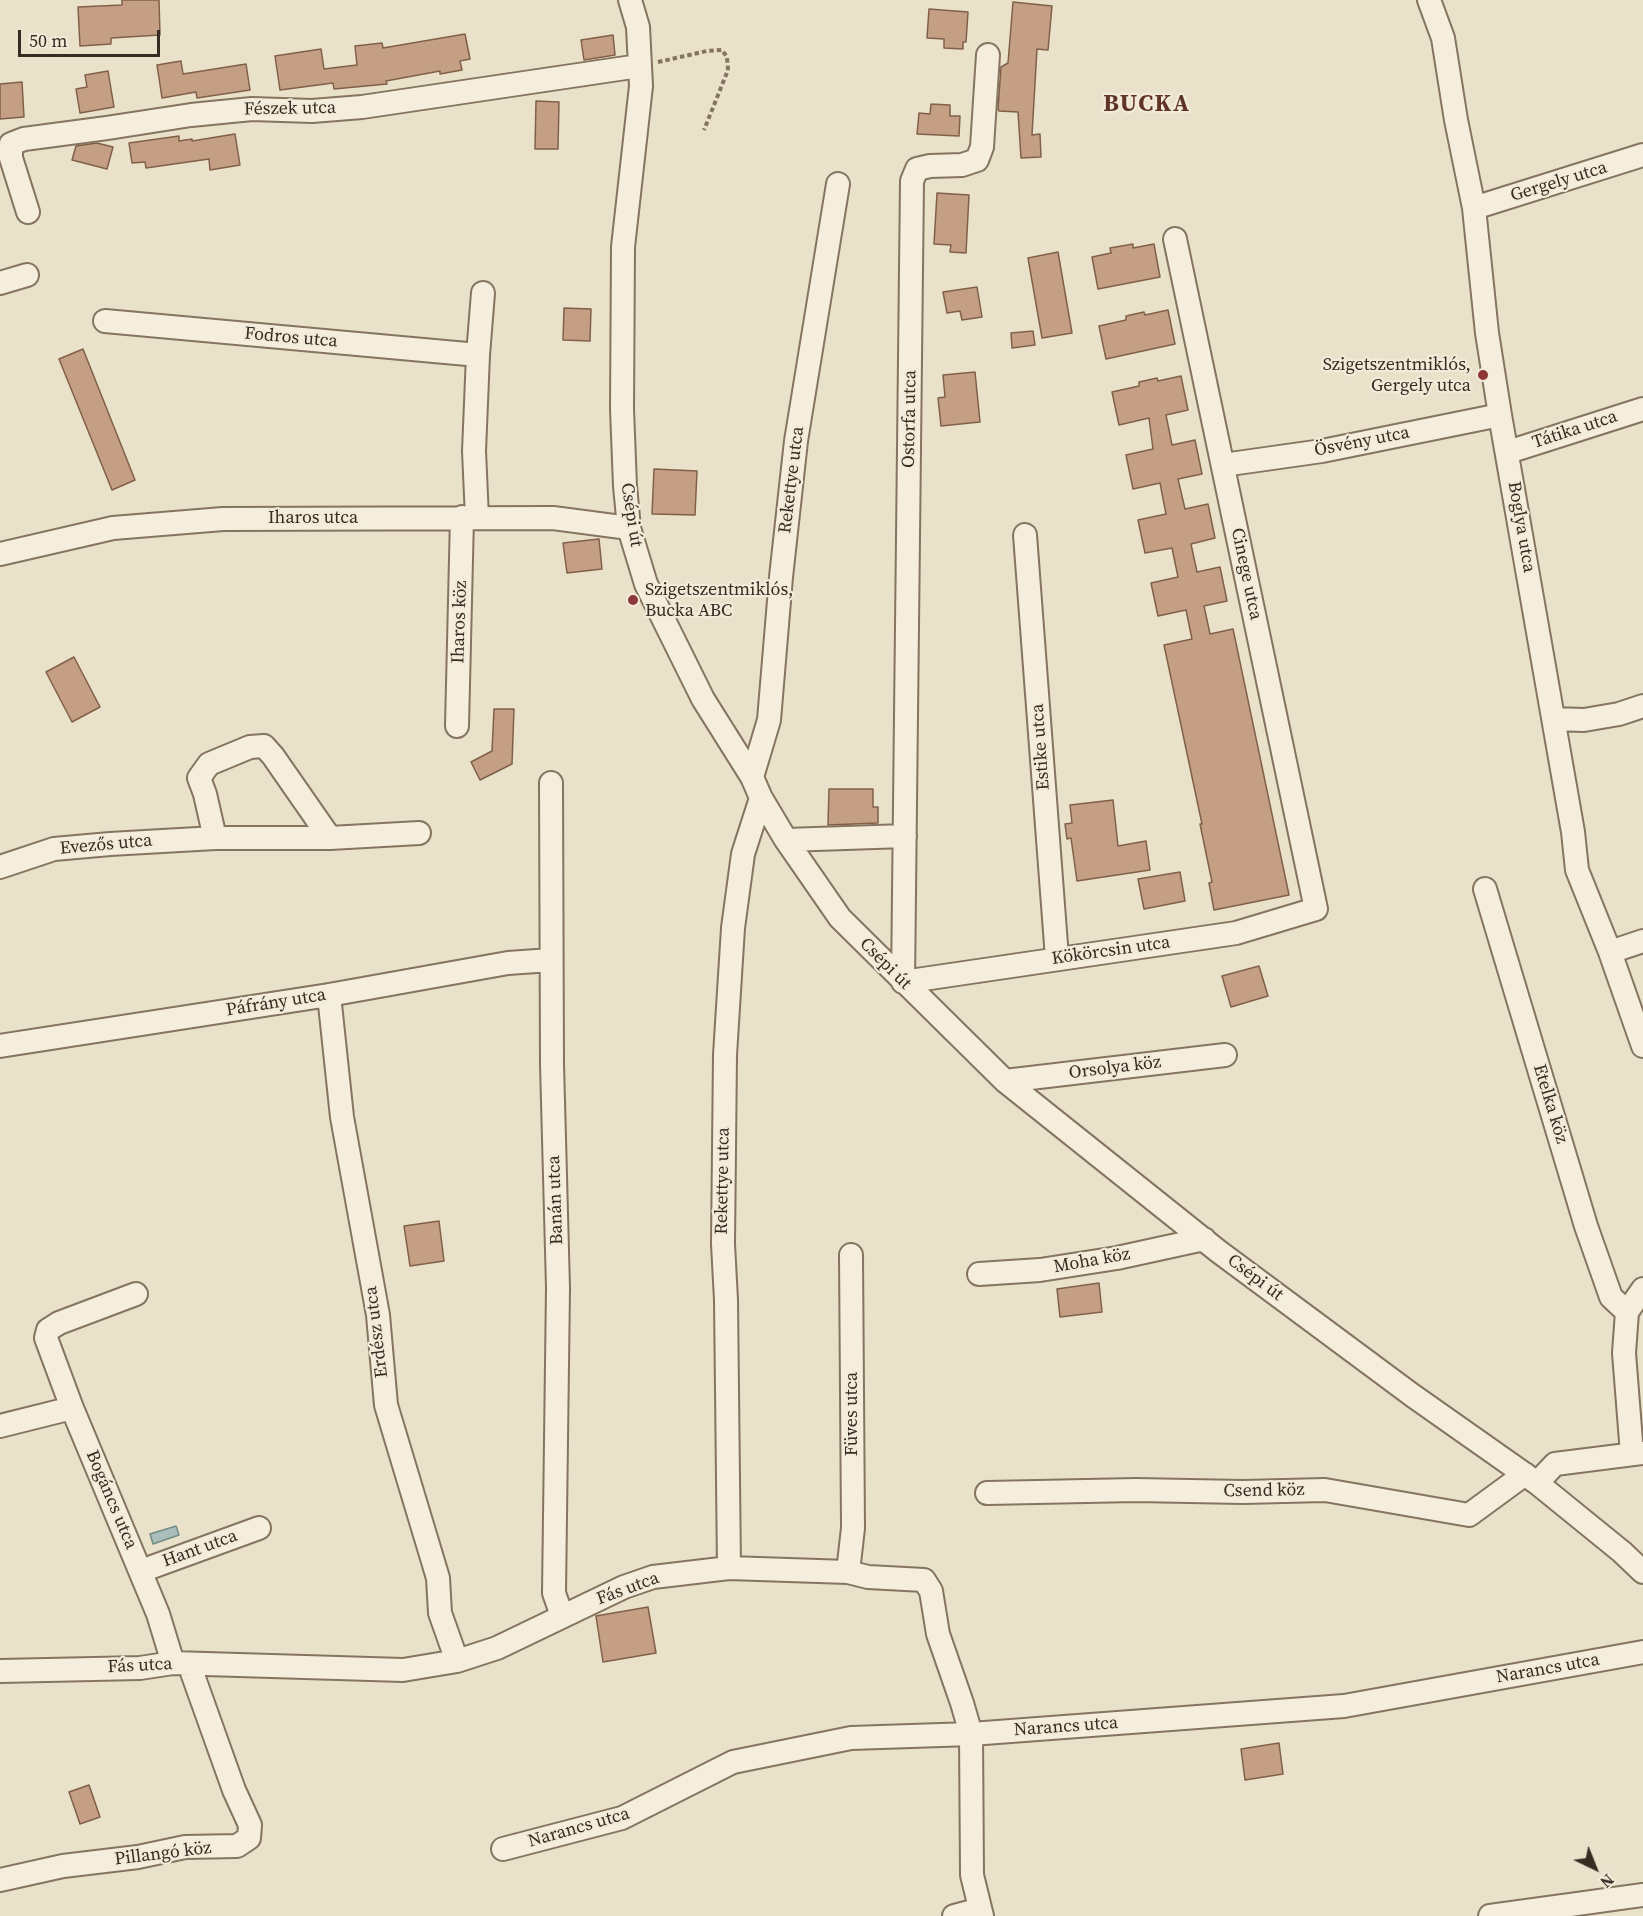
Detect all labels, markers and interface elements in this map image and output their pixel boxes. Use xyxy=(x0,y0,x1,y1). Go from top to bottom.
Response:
scale bar xyxy=(21,18,164,56)
text: 50 m xyxy=(29,28,67,53)
district label: BUCKA xyxy=(1103,91,1191,119)
street label: Fészek utca xyxy=(244,97,336,121)
street label: Gergely utca xyxy=(1508,157,1610,207)
street label: Fodros utca xyxy=(244,323,338,353)
place label: Szigetszentmiklós, Gergely utca xyxy=(1323,354,1471,397)
marker: Szigetszentmiklós, Gergely utca xyxy=(1476,368,1490,382)
street label: Ostorfa utca xyxy=(898,370,922,468)
street label: Tátika utca xyxy=(1530,406,1620,454)
street label: Ösvény utca xyxy=(1313,422,1411,462)
street label: Rekettye utca xyxy=(775,425,809,535)
street label: Boglya utca xyxy=(1502,480,1540,574)
street label: Csépi út xyxy=(615,481,647,549)
street label: Iharos utca xyxy=(268,507,358,529)
street label: Cinege utca xyxy=(1226,526,1266,622)
place label: Szigetszentmiklós, Bucka ABC xyxy=(645,579,793,622)
street label: Iharos köz xyxy=(448,580,472,664)
marker: Szigetszentmiklós, Bucka ABC xyxy=(626,593,640,607)
street label: Estike utca xyxy=(1027,703,1055,791)
street label: Evezős utca xyxy=(59,830,153,860)
street label: Kökörcsin utca xyxy=(1050,932,1172,970)
street label: Csépi út xyxy=(855,934,915,994)
street label: Páfrány utca xyxy=(225,984,327,1022)
street label: Orsolya köz xyxy=(1068,1052,1162,1084)
street label: Etelka köz xyxy=(1528,1062,1572,1146)
street label: Rekettye utca xyxy=(711,1127,735,1235)
street label: Banán utca xyxy=(544,1155,568,1245)
street label: Moha köz xyxy=(1052,1244,1132,1278)
street label: Csépi út xyxy=(1223,1250,1287,1306)
street label: Erdész utca xyxy=(361,1285,393,1379)
street label: Füves utca xyxy=(841,1372,863,1456)
street label: Bogáncs utca xyxy=(81,1447,141,1553)
street label: Csend köz xyxy=(1223,1479,1305,1503)
street label: Hant utca xyxy=(160,1526,240,1572)
street label: Fás utca xyxy=(594,1568,662,1610)
street label: Narancs utca xyxy=(1495,1649,1601,1689)
street label: Fás utca xyxy=(107,1654,173,1678)
street label: Narancs utca xyxy=(1013,1713,1119,1741)
street label: Narancs utca xyxy=(526,1803,632,1853)
street label: Pillangó köz xyxy=(113,1837,213,1871)
north arrow xyxy=(1565,1838,1625,1898)
text: N xyxy=(1596,1869,1619,1893)

